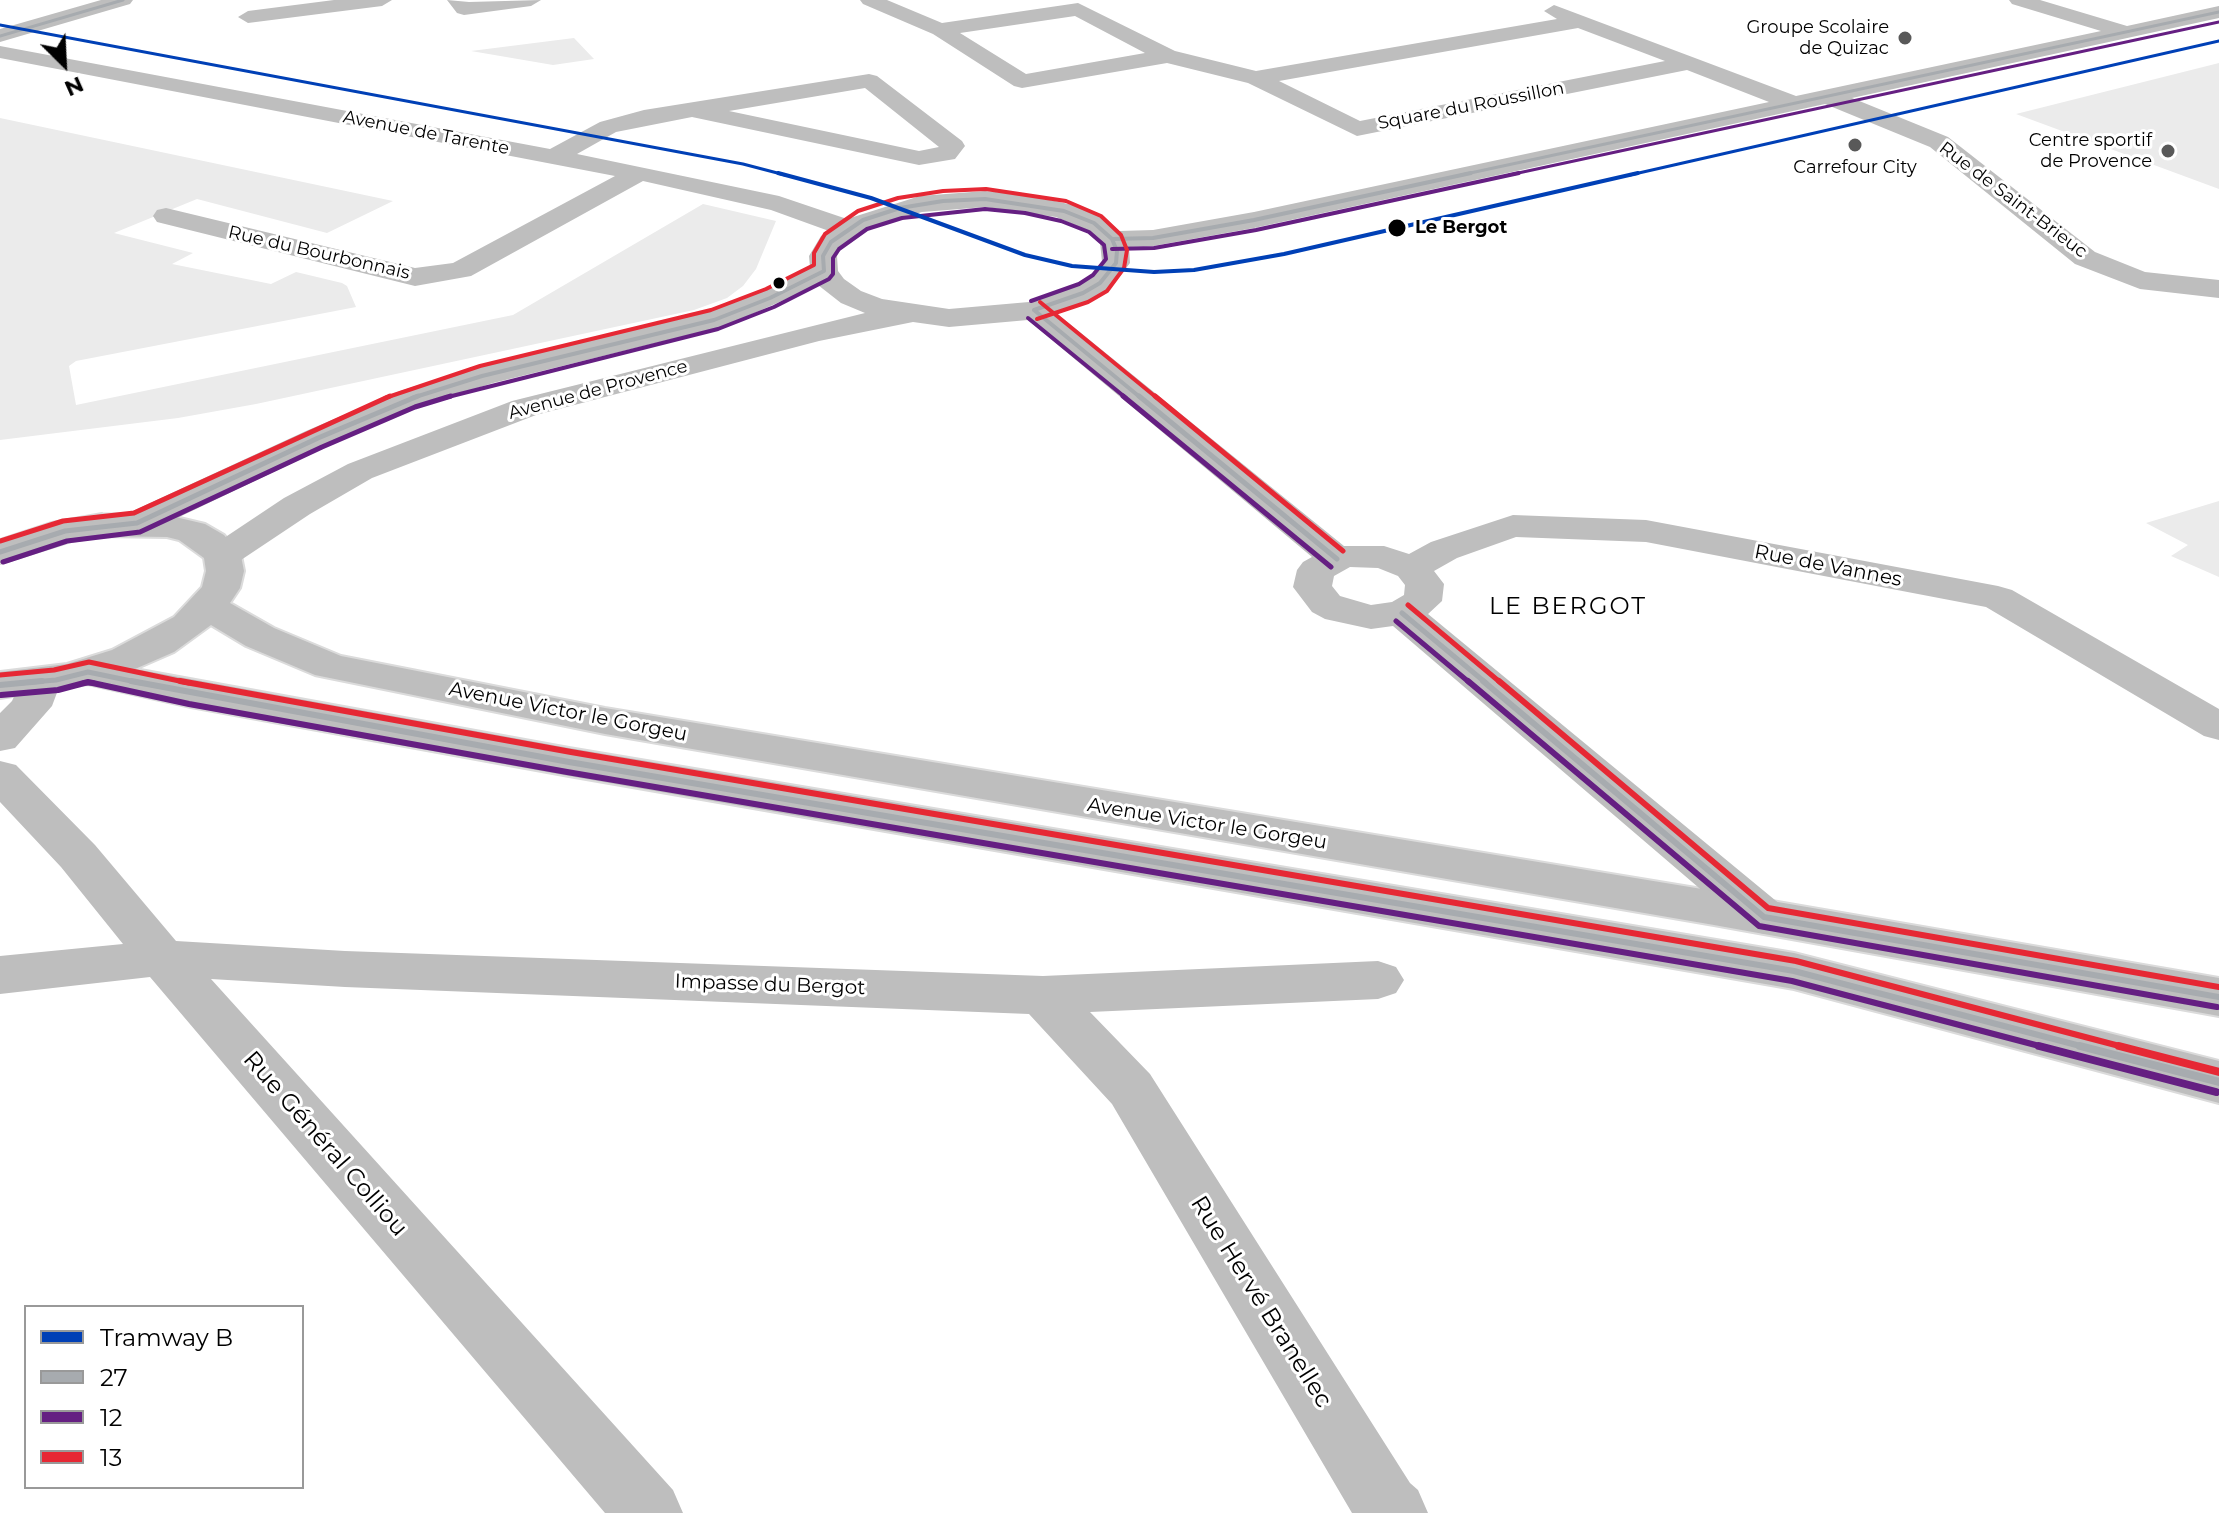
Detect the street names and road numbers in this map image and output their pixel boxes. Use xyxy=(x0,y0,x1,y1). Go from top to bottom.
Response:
street label: Square du Roussillon xyxy=(1376,77,1566,135)
street label: Avenue de Tarente xyxy=(341,106,511,160)
street label: Rue de Saint-Brieuc xyxy=(1935,137,2091,263)
street label: Rue du Bourbonnais xyxy=(226,222,412,284)
street label: Avenue de Provence xyxy=(506,356,690,424)
street label: Rue de Vannes xyxy=(1752,540,1904,592)
street label: Avenue Victor le Gorgeu xyxy=(447,677,689,747)
street label: Avenue Victor le Gorgeu xyxy=(1085,793,1329,855)
street label: Impasse du Bergot xyxy=(674,970,866,1000)
street label: Rue Général Colliou xyxy=(237,1046,413,1242)
street label: Rue Hervé Branellec xyxy=(1184,1191,1338,1413)

